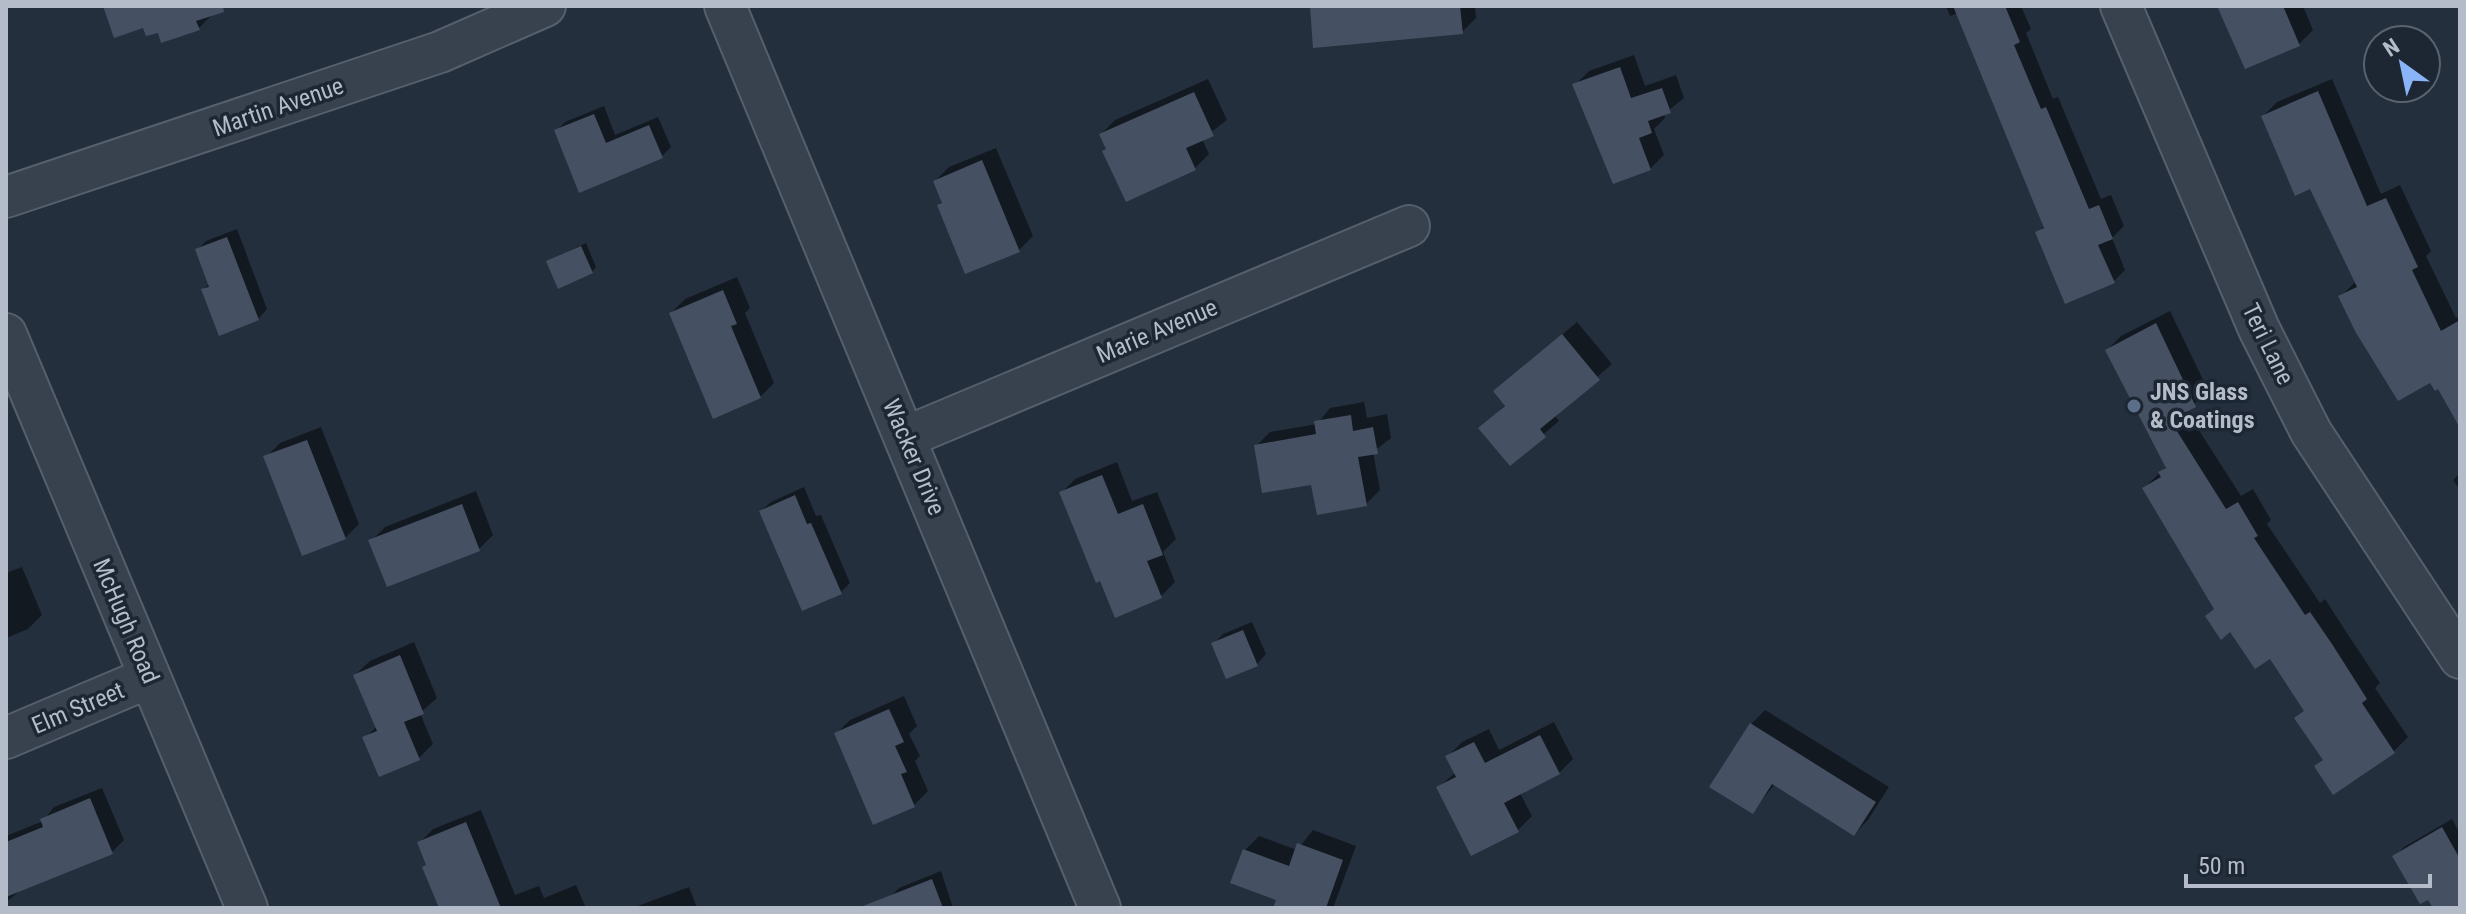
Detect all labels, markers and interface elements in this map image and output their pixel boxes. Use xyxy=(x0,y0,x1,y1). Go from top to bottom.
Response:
north arrow xyxy=(2362,24,2442,104)
text: N xyxy=(2379,33,2404,62)
street label: Martin Avenue xyxy=(209,72,347,142)
street label: Marie Avenue xyxy=(1092,293,1222,369)
street label: Teri Lane xyxy=(2236,299,2300,389)
place label: JNS Glass & Coatings xyxy=(2150,378,2255,434)
street label: Wacker Drive xyxy=(877,395,951,519)
marker: JNS Glass & Coatings xyxy=(2125,397,2143,415)
street label: McHugh Road xyxy=(87,554,165,688)
street label: Elm Street xyxy=(28,676,128,740)
scale bar xyxy=(2186,838,2430,888)
text: 50 m xyxy=(2198,852,2245,880)

